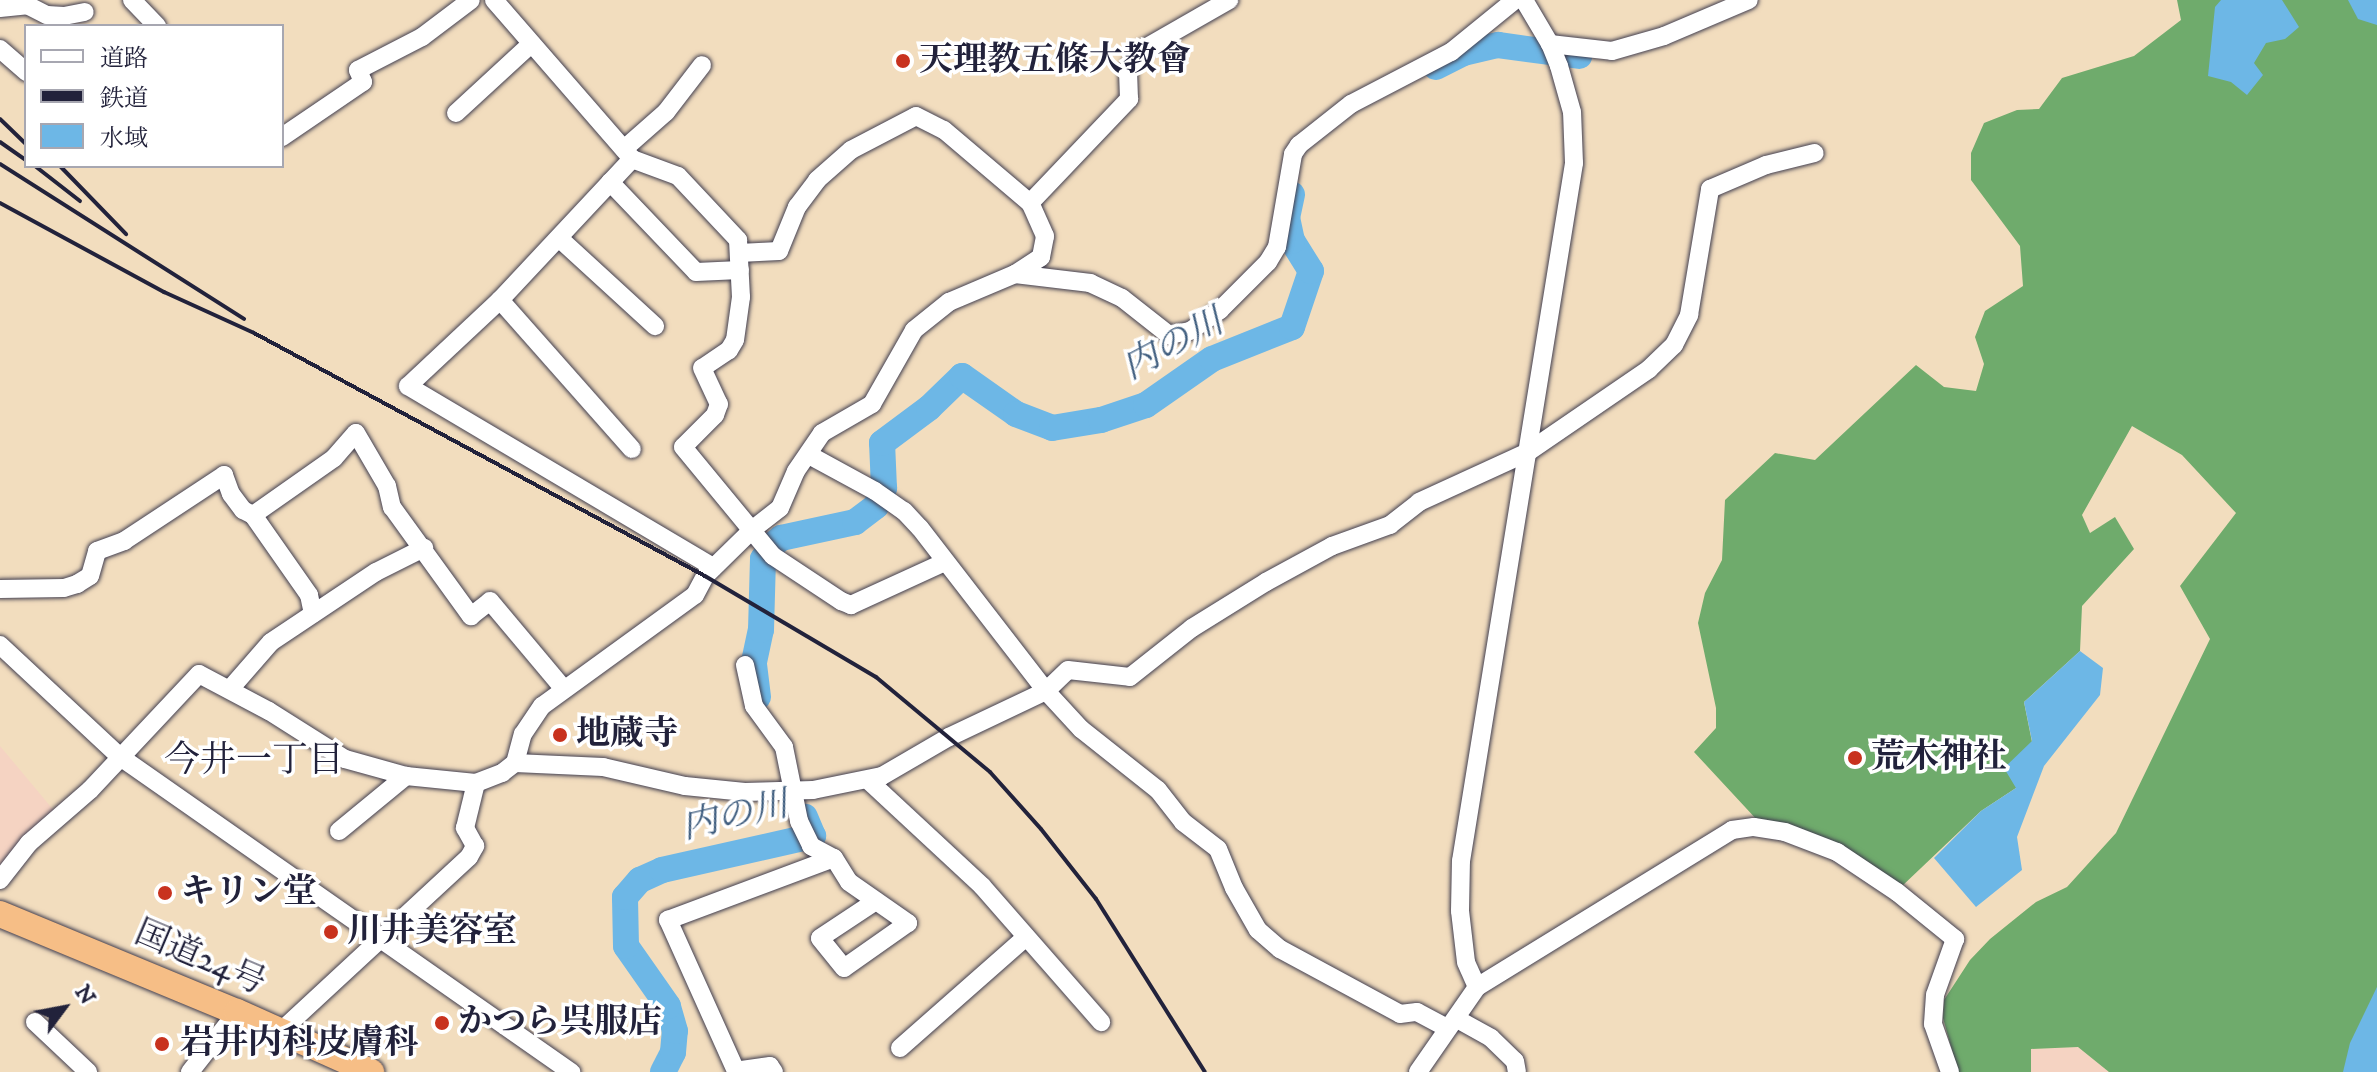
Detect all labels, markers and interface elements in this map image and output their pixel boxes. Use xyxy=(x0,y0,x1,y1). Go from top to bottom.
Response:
legend xyxy=(24,24,284,168)
place label: 天理教五條大教會 xyxy=(919,41,1191,81)
text: 道路 xyxy=(100,44,148,74)
marker: 天理教五條大教會 xyxy=(894,52,912,70)
text: 鉄道 xyxy=(100,84,148,114)
text: 水域 xyxy=(100,124,148,154)
water label: 内の川 xyxy=(1115,301,1231,389)
place label: 地蔵寺 xyxy=(576,715,678,755)
marker: 地蔵寺 xyxy=(551,726,569,744)
place label: 荒木神社 xyxy=(1871,738,2007,778)
district label: 今井一丁目 xyxy=(164,739,344,783)
marker: 荒木神社 xyxy=(1846,749,1864,767)
water label: 内の川 xyxy=(678,783,792,849)
place label: キリン堂 xyxy=(181,873,317,913)
marker: キリン堂 xyxy=(156,884,174,902)
street label: 国道24号 xyxy=(128,912,272,1004)
place label: 川井美容室 xyxy=(347,912,517,952)
marker: 川井美容室 xyxy=(322,923,340,941)
north arrow xyxy=(24,968,104,1048)
text: N xyxy=(69,980,101,1010)
place label: かつら呉服店 xyxy=(458,1003,662,1043)
marker: かつら呉服店 xyxy=(433,1014,451,1032)
place label: 岩井内科皮膚科 xyxy=(180,1024,418,1064)
marker: 岩井内科皮膚科 xyxy=(151,1033,173,1055)

